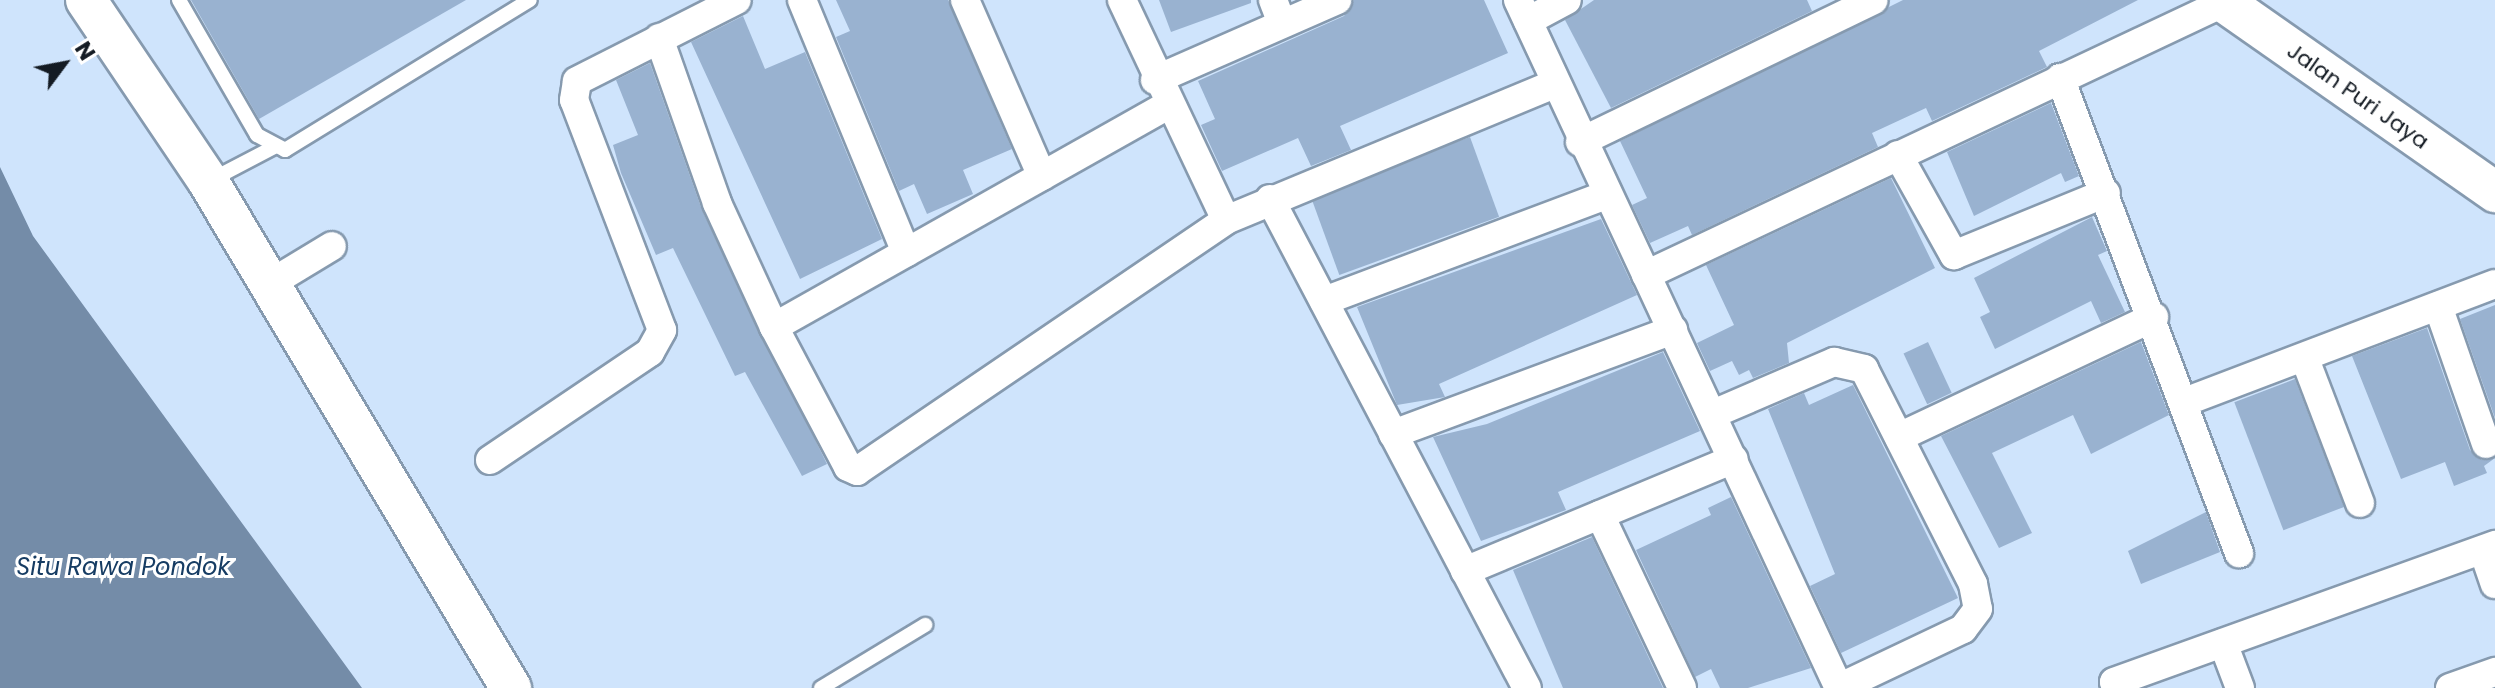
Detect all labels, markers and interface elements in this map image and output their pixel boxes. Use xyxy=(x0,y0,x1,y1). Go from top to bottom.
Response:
north arrow xyxy=(24,24,104,104)
text: N xyxy=(67,36,102,66)
street label: Jalan Puri Jaya xyxy=(2282,37,2434,155)
water label: Situ Rawa Pondok xyxy=(16,553,230,581)

